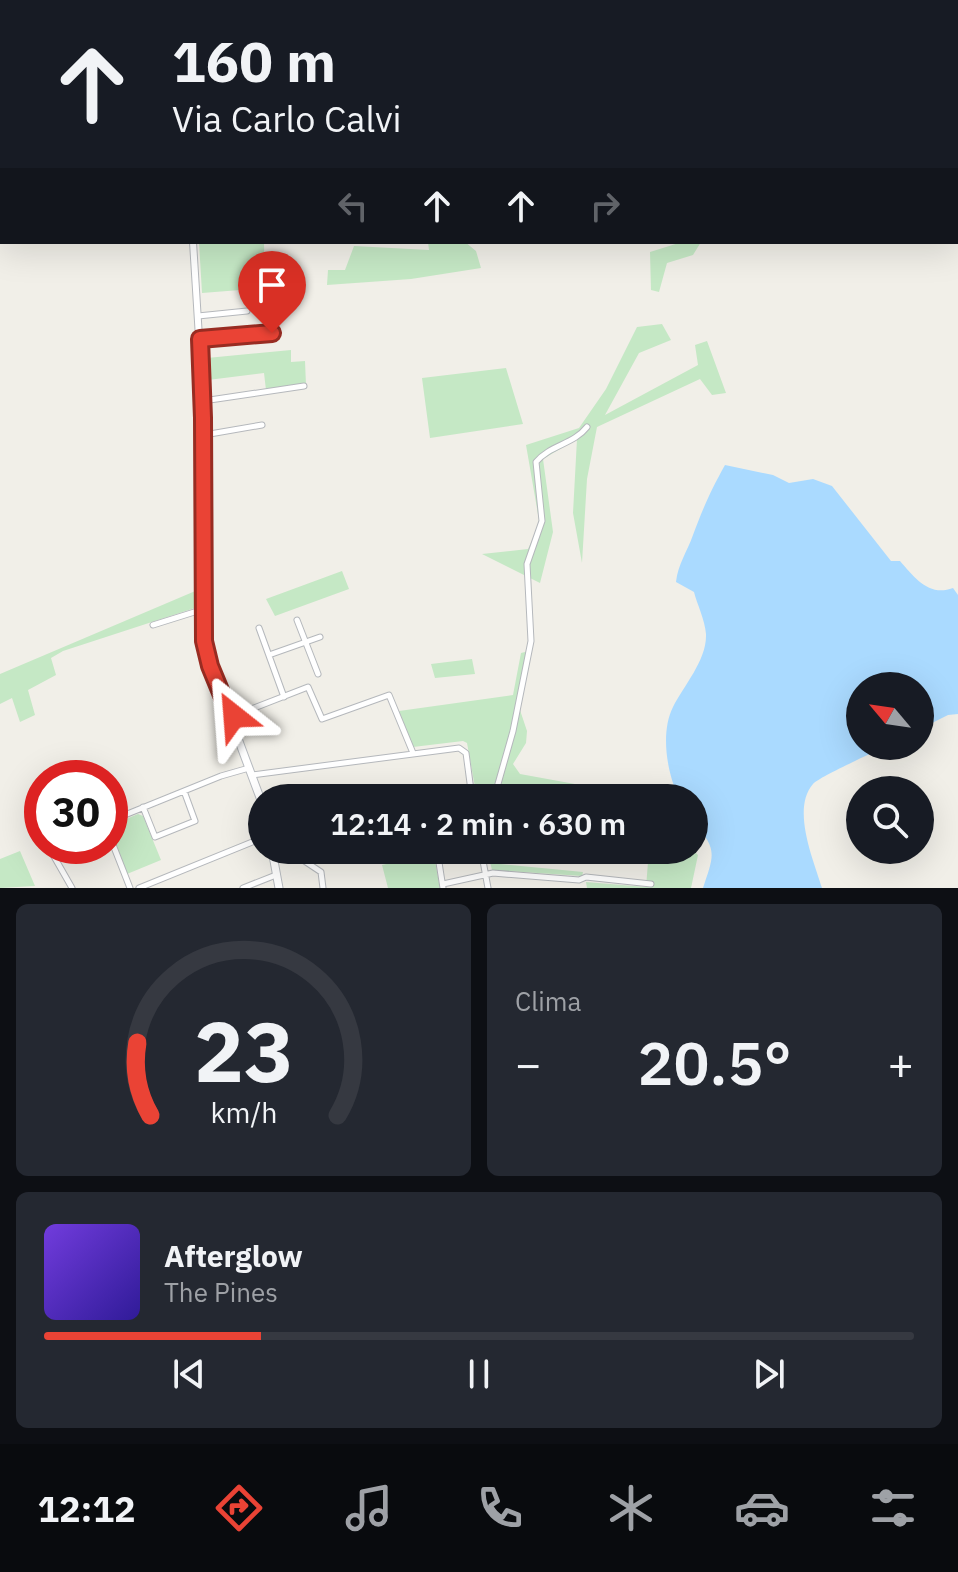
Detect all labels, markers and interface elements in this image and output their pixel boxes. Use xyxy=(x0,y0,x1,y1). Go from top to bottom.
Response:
text: 160 m xyxy=(172,25,336,97)
icon: ahead xyxy=(40,32,144,136)
text: Via Carlo Calvi xyxy=(172,95,402,142)
icon: left xyxy=(331,184,375,228)
icon: ahead xyxy=(415,184,459,228)
icon: ahead xyxy=(499,184,543,228)
icon: right xyxy=(583,184,627,228)
pin xyxy=(238,251,306,333)
icon: arrive xyxy=(250,263,294,307)
north arrow xyxy=(846,672,934,760)
map controls xyxy=(846,672,934,864)
position arrow xyxy=(192,674,276,758)
speed limit sign: 30 xyxy=(24,760,128,864)
button: search xyxy=(846,776,934,864)
text: 12:14 · 2 min · 630 m xyxy=(330,804,626,843)
text: Clima xyxy=(515,984,581,1018)
text: 23 xyxy=(194,997,293,1105)
text: 20.5° xyxy=(637,1023,792,1102)
text: − xyxy=(515,1035,541,1092)
text: + xyxy=(888,1035,914,1092)
text: km/h xyxy=(210,1094,277,1131)
text: Afterglow xyxy=(164,1236,303,1275)
text: The Pines xyxy=(164,1275,278,1309)
icon: previous xyxy=(167,1352,211,1396)
icon: pause xyxy=(457,1352,501,1396)
icon: next xyxy=(747,1352,791,1396)
icon: directions xyxy=(211,1480,267,1536)
icon: music xyxy=(341,1480,397,1536)
icon: phone xyxy=(472,1480,528,1536)
icon: climate xyxy=(603,1480,659,1536)
icon: car xyxy=(734,1480,790,1536)
icon: filters xyxy=(865,1480,921,1536)
text: 12:12 xyxy=(37,1485,136,1532)

